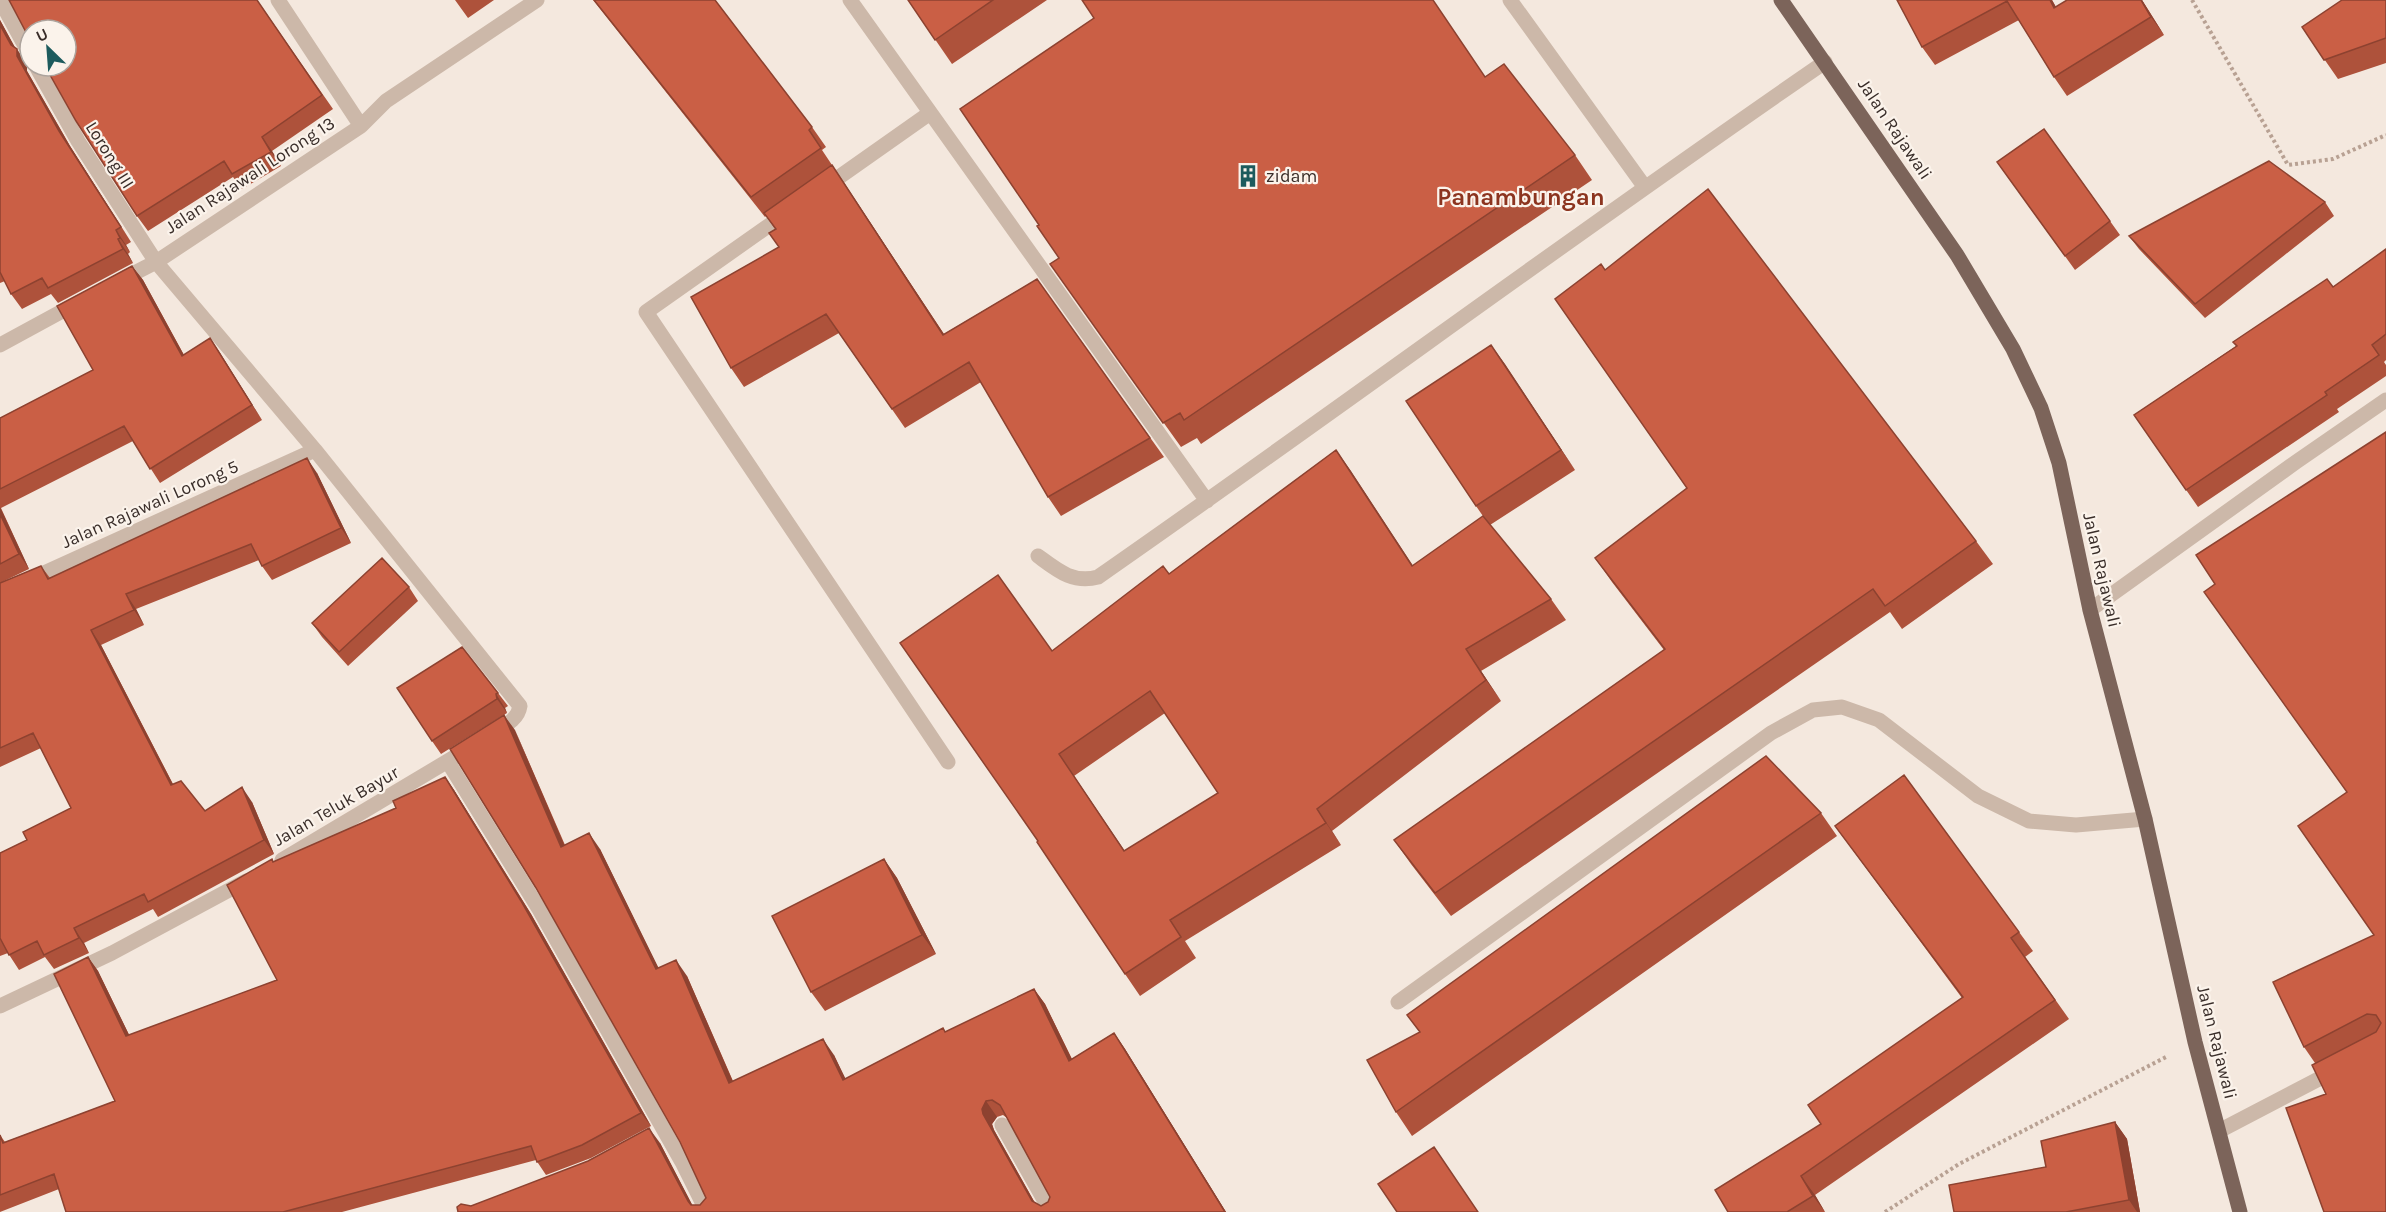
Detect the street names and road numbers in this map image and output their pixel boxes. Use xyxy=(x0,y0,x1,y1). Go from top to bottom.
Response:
street label: Jalan Rajawali xyxy=(1853,74,1937,184)
street label: Jalan Rajawali Lorong 13 xyxy=(161,112,339,238)
street label: Lorong III xyxy=(81,117,139,193)
street label: Jalan Rajawali Lorong 5 xyxy=(58,455,242,553)
street label: Jalan Rajawali xyxy=(2078,510,2126,630)
street label: Jalan Teluk Bayur xyxy=(269,761,403,851)
street label: Jalan Rajawali xyxy=(2192,983,2242,1101)

